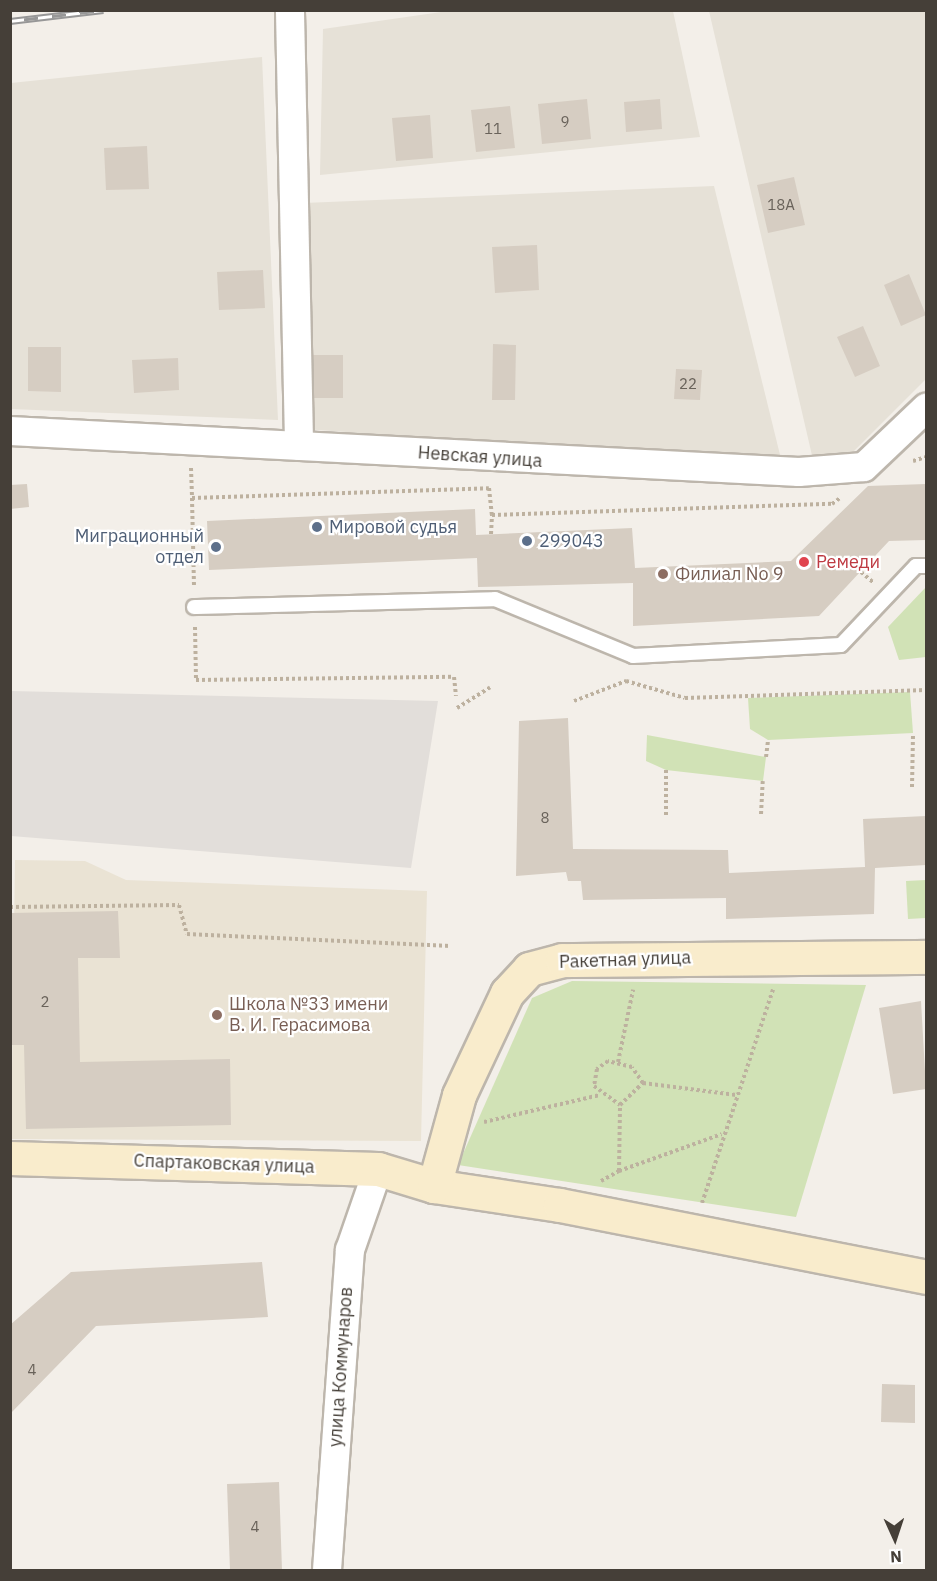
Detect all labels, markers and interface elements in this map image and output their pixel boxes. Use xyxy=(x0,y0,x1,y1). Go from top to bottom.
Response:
house number: 9 xyxy=(561,113,569,131)
house number: 11 xyxy=(484,120,502,138)
house number: 18А xyxy=(767,196,795,214)
house number: 22 xyxy=(679,375,697,393)
street label: Невская улица xyxy=(417,442,543,472)
place label: Мировой судья xyxy=(329,516,457,538)
marker: Мировой судья xyxy=(310,520,324,534)
place label: Миграционный отдел xyxy=(75,526,204,568)
place label: 299043 xyxy=(539,530,604,552)
marker: 299043 xyxy=(520,534,534,548)
marker: Миграционный отдел xyxy=(209,540,223,554)
place label: Ремеди xyxy=(816,551,880,573)
marker: Ремеди xyxy=(797,555,811,569)
place label: Филиал No 9 xyxy=(675,563,784,585)
marker: Филиал No 9 xyxy=(656,567,670,581)
house number: 8 xyxy=(541,809,549,827)
street label: Ракетная улица xyxy=(559,947,691,973)
house number: 2 xyxy=(41,993,49,1011)
place label: Школа №33 имени В. И. Герасимова xyxy=(229,994,388,1036)
marker: Школа №33 имени В. И. Герасимова xyxy=(210,1008,224,1022)
street label: Спартаковская улица xyxy=(133,1150,315,1178)
street label: улица Коммунаров xyxy=(325,1286,357,1448)
house number: 4 xyxy=(28,1361,36,1379)
north arrow xyxy=(865,1509,925,1569)
house number: 4 xyxy=(251,1518,259,1536)
text: N xyxy=(890,1547,902,1567)

